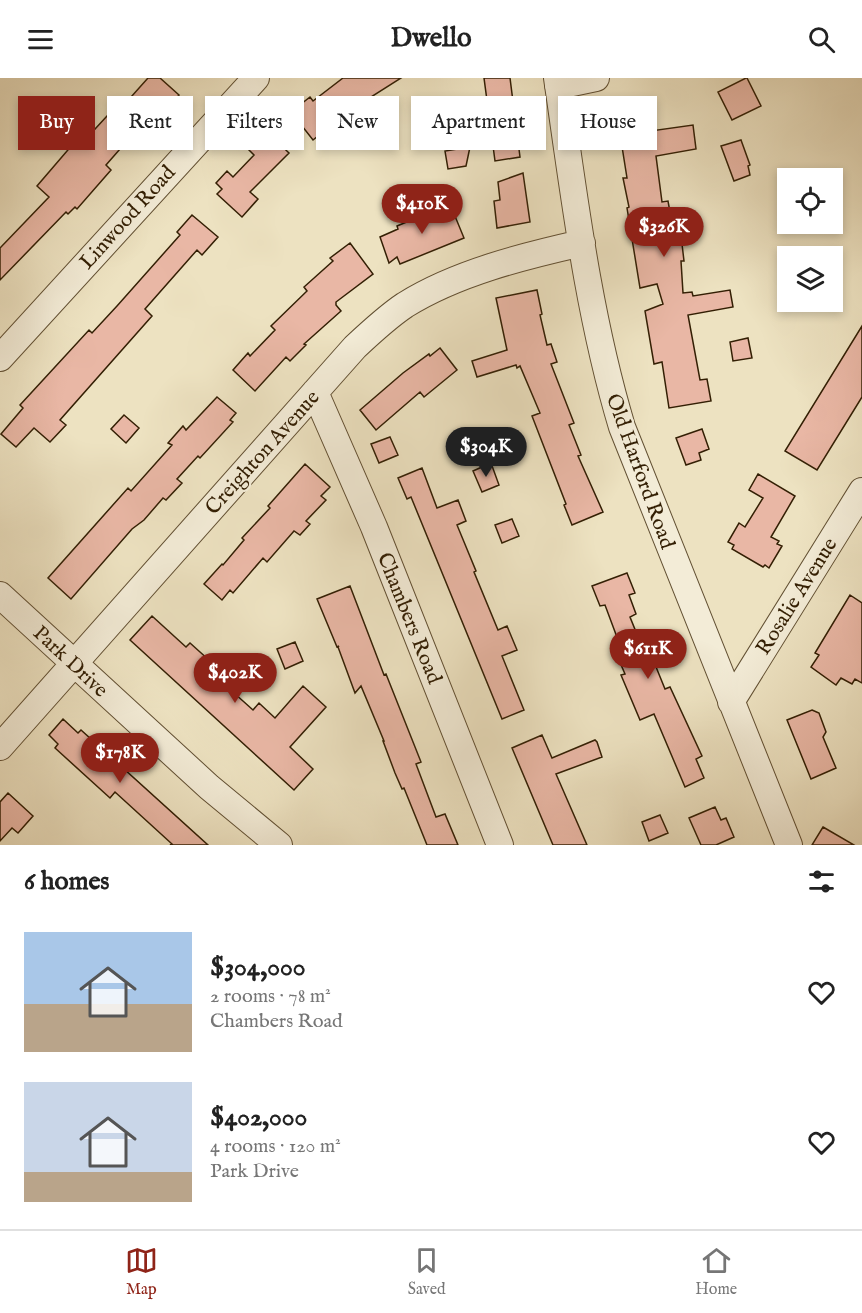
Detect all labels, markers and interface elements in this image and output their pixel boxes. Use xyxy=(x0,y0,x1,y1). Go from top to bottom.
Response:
text: Dwello xyxy=(391,22,471,56)
icon: menu xyxy=(24,23,57,56)
icon: search xyxy=(805,23,838,56)
chip: Buy xyxy=(18,96,95,150)
chip: Rent xyxy=(107,96,193,150)
chip: Filters xyxy=(205,96,304,150)
chip: New xyxy=(316,96,399,150)
chip: Apartment xyxy=(411,96,546,150)
chip: House xyxy=(558,96,657,150)
street label: Linwood Road xyxy=(74,160,183,276)
map controls xyxy=(777,168,843,312)
button: locate xyxy=(777,168,843,234)
pin: $410K xyxy=(380,184,464,235)
text: $410K xyxy=(396,191,448,216)
pin: $326K xyxy=(622,207,706,258)
text: $326K xyxy=(639,214,689,239)
button: layers xyxy=(777,246,843,312)
street label: Creighton Avenue xyxy=(200,385,326,521)
street label: Old Harford Road xyxy=(599,390,680,554)
pin: $304K xyxy=(444,427,528,478)
text: $304K xyxy=(460,434,512,459)
street label: Rosalie Avenue xyxy=(750,533,844,660)
street label: Chambers Road xyxy=(370,549,448,689)
street label: Park Drive xyxy=(27,620,114,704)
pin: $611K xyxy=(606,629,690,680)
text: $611K xyxy=(624,636,672,661)
pin: $402K xyxy=(193,653,277,704)
text: $402K xyxy=(208,660,262,685)
pin: $178K xyxy=(78,733,162,784)
text: $178K xyxy=(95,740,145,765)
text: 6 homes xyxy=(24,865,109,898)
icon: filters xyxy=(805,865,838,898)
text: $304,000 xyxy=(210,951,306,984)
icon: home xyxy=(72,956,144,1028)
icon: heart xyxy=(805,976,838,1009)
text: 2 rooms · 78 m² xyxy=(210,984,331,1009)
text: Chambers Road xyxy=(210,1009,343,1034)
text: $402,000 xyxy=(210,1101,307,1134)
icon: home xyxy=(72,1106,144,1178)
icon: heart xyxy=(805,1126,838,1159)
text: 4 rooms · 120 m² xyxy=(210,1134,341,1159)
text: Park Drive xyxy=(210,1159,299,1184)
tab: Map xyxy=(125,1244,158,1300)
tab: Saved xyxy=(408,1244,446,1300)
tab: Home xyxy=(695,1244,737,1300)

